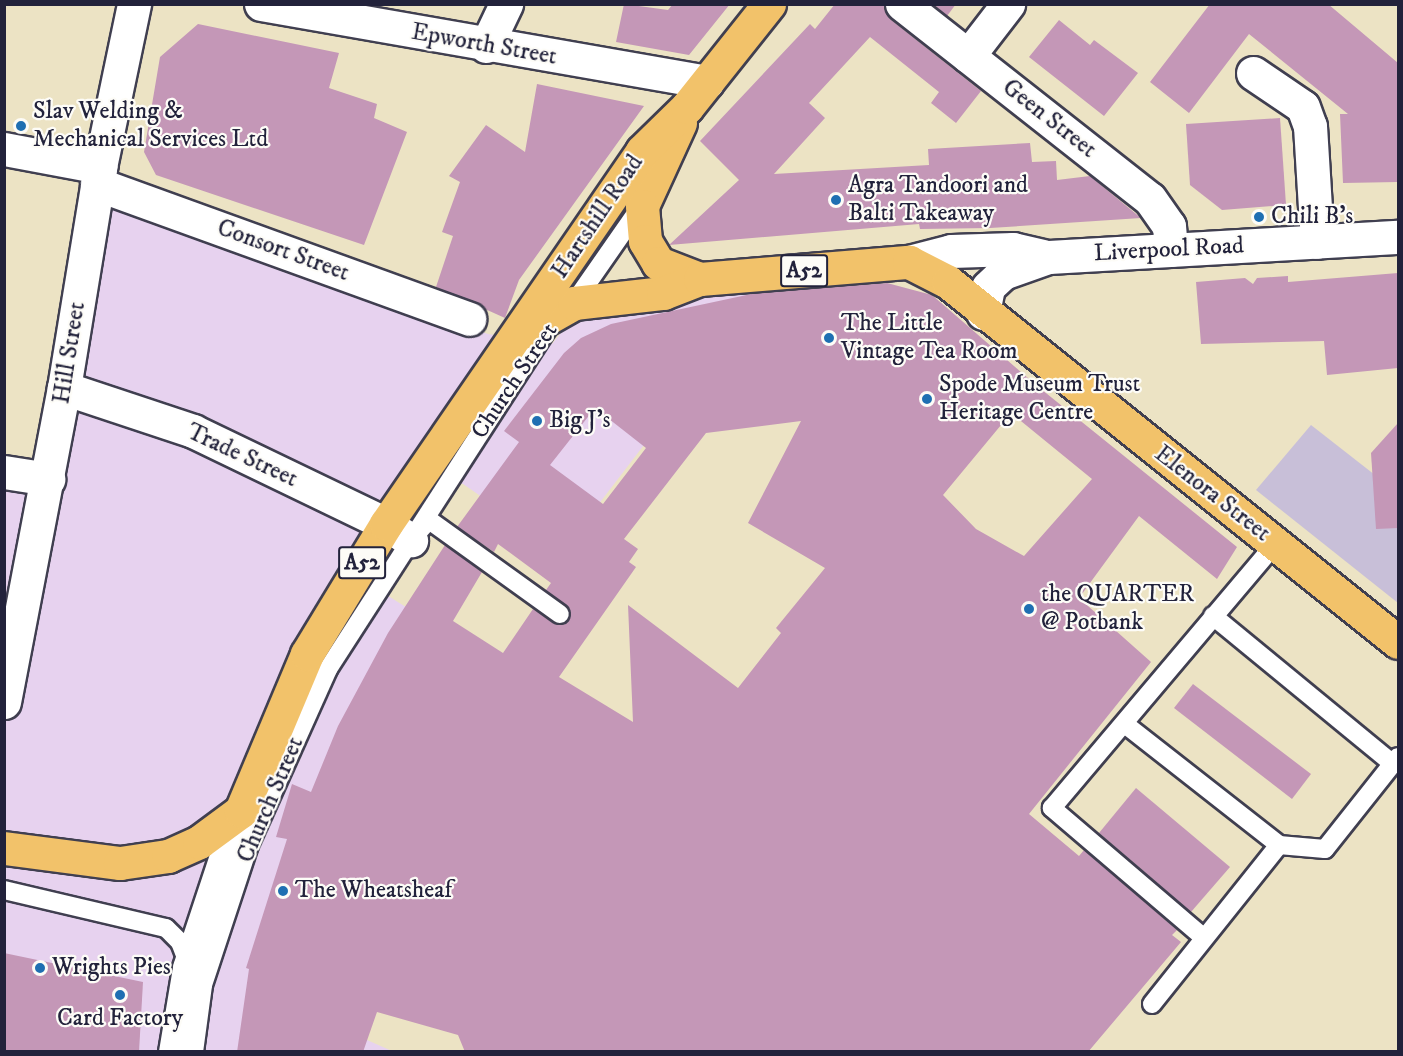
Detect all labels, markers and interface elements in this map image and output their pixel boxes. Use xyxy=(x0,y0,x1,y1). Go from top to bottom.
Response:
street label: Epworth Street xyxy=(409,18,559,72)
street label: Geen Street xyxy=(996,73,1102,165)
place label: Slav Welding & Mechanical Services Ltd xyxy=(33,98,268,154)
marker: Slav Welding & Mechanical Services Ltd xyxy=(14,119,28,133)
street label: Hartshill Road xyxy=(546,150,650,284)
place label: Agra Tandoori and Balti Takeaway xyxy=(848,172,1028,228)
marker: Agra Tandoori and Balti Takeaway xyxy=(829,193,843,207)
place label: Chili B's xyxy=(1271,203,1353,231)
marker: Chili B's xyxy=(1252,210,1266,224)
street label: Consort Street xyxy=(213,214,353,288)
street label: Liverpool Road xyxy=(1093,232,1245,268)
road number: A52 xyxy=(780,252,828,290)
street label: Hill Street xyxy=(48,300,92,406)
place label: The Little Vintage Tea Room xyxy=(841,310,1018,366)
street label: Church Street xyxy=(466,318,564,444)
marker: The Little Vintage Tea Room xyxy=(822,331,836,345)
place label: Spode Museum Trust Heritage Centre xyxy=(939,371,1140,427)
marker: Spode Museum Trust Heritage Centre xyxy=(920,392,934,406)
place label: Big J's xyxy=(549,407,611,435)
marker: Big J's xyxy=(530,414,544,428)
street label: Trade Street xyxy=(182,418,302,494)
street label: Elenora Street xyxy=(1148,440,1276,548)
road number: A52 xyxy=(338,544,386,582)
place label: the QUARTER @ Potbank xyxy=(1041,581,1194,637)
marker: the QUARTER @ Potbank xyxy=(1022,602,1036,616)
street label: Church Street xyxy=(232,733,310,867)
place label: The Wheatsheaf xyxy=(295,877,452,905)
marker: The Wheatsheaf xyxy=(276,884,290,898)
place label: Wrights Pies xyxy=(52,954,171,982)
marker: Wrights Pies xyxy=(33,961,47,975)
marker: Card Factory xyxy=(113,988,127,1002)
place label: Card Factory xyxy=(57,1005,183,1033)

